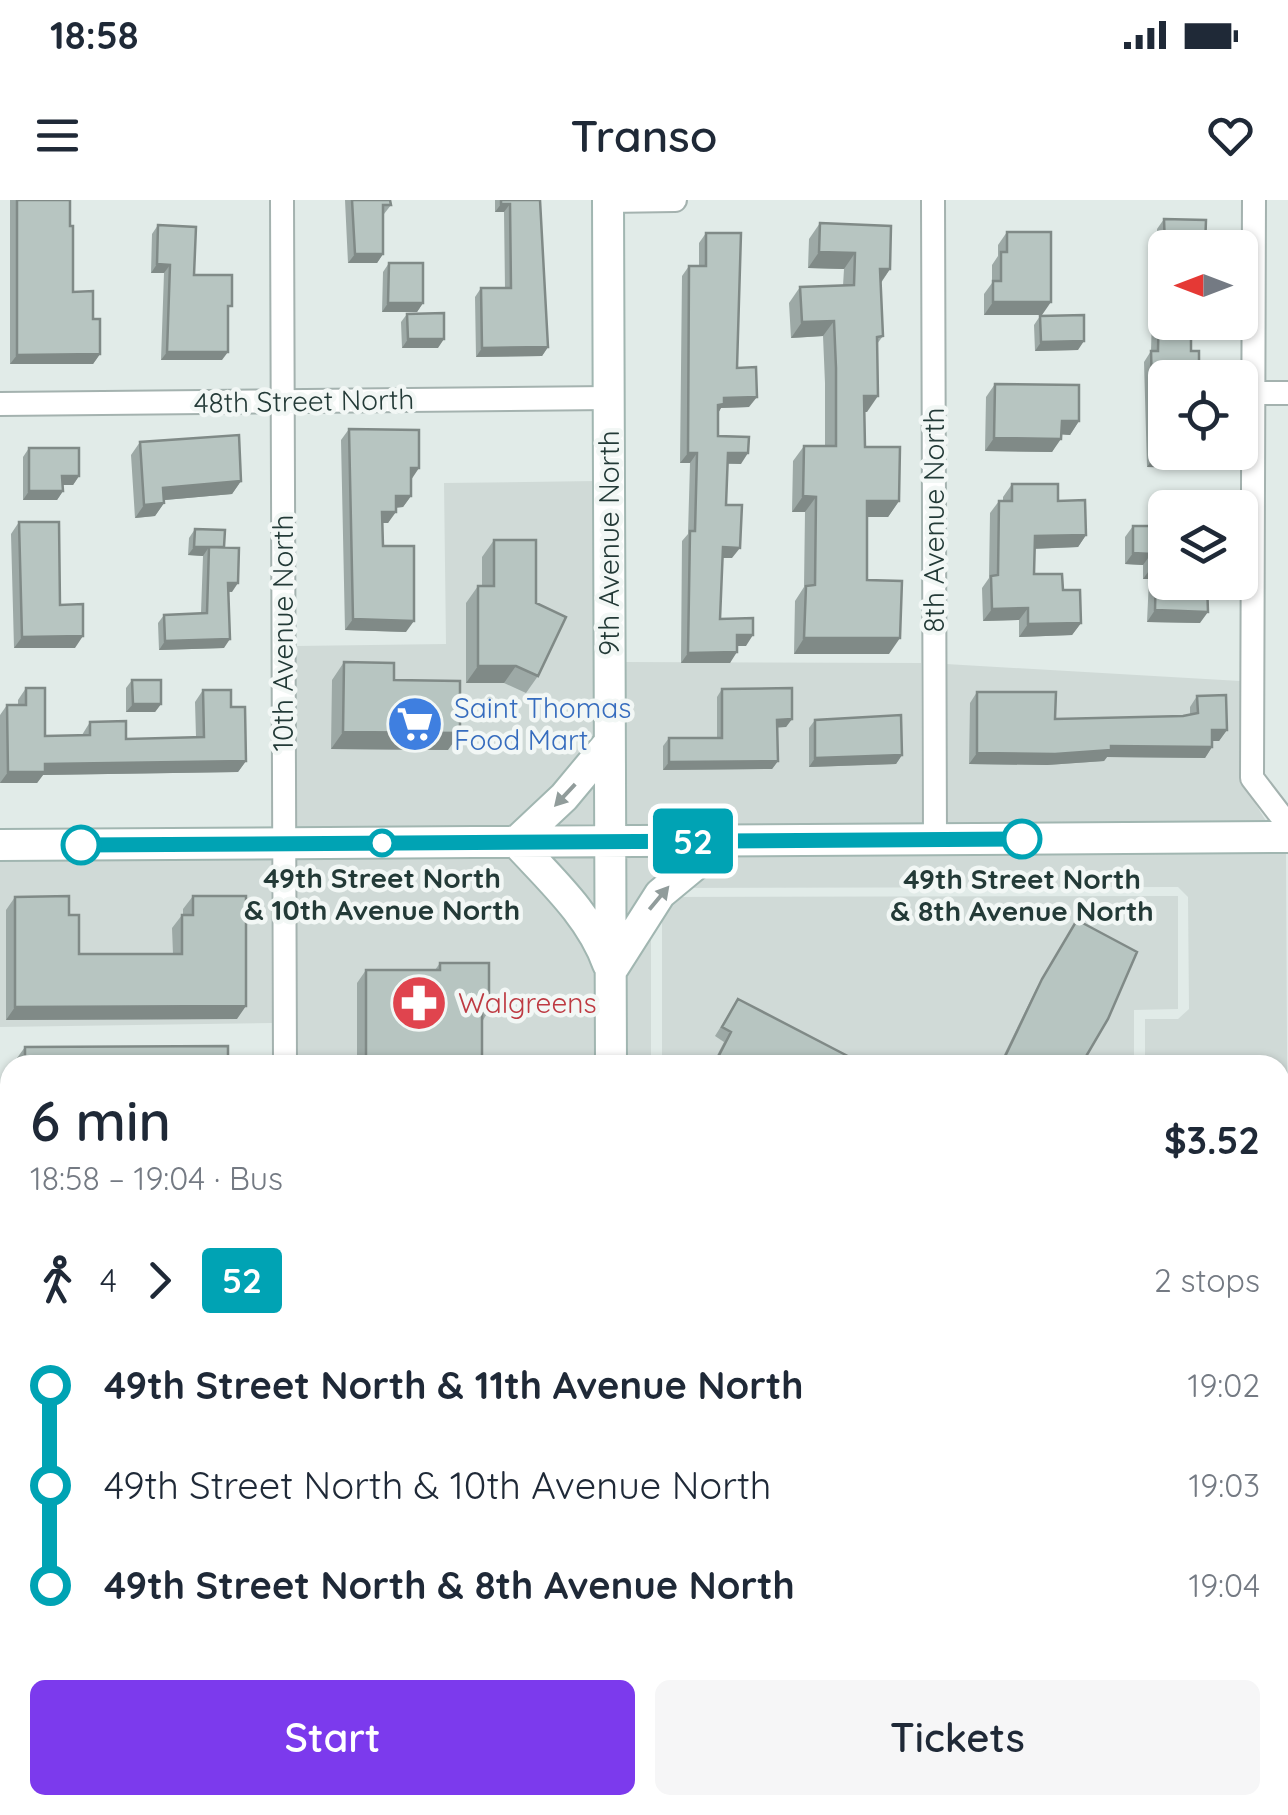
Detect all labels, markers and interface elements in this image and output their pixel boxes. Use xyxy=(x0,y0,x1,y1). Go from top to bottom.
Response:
text: 18:58 xyxy=(50,11,139,59)
text: Transo xyxy=(570,107,718,163)
icon: menu xyxy=(30,108,85,163)
icon: heart xyxy=(1203,108,1258,163)
north arrow xyxy=(1148,230,1258,340)
map controls xyxy=(1148,230,1258,600)
button: locate xyxy=(1148,360,1258,470)
street label: 48th Street North xyxy=(193,381,415,420)
street label: 8th Avenue North xyxy=(916,407,951,633)
street label: 9th Avenue North xyxy=(591,430,626,656)
button: layers xyxy=(1148,490,1258,600)
street label: 10th Avenue North xyxy=(265,515,300,751)
place label: Saint Thomas Food Mart xyxy=(454,690,631,757)
supermarket icon: Saint Thomas Food Mart xyxy=(385,694,445,754)
one-way arrow xyxy=(554,782,577,806)
line badge: 52 xyxy=(648,808,738,874)
text: 52 xyxy=(673,819,713,863)
marker: 49th Street North & 8th Avenue North xyxy=(1003,820,1041,858)
unlabelled marker xyxy=(62,826,100,864)
marker: 49th Street North & 10th Avenue North xyxy=(369,830,395,856)
place label: 49th Street North & 10th Avenue North xyxy=(244,860,520,927)
place label: 49th Street North & 8th Avenue North xyxy=(890,861,1154,928)
one-way arrow xyxy=(647,886,669,911)
pharmacy icon: Walgreens xyxy=(389,973,449,1033)
place label: Walgreens xyxy=(458,985,597,1020)
text: 6 min xyxy=(30,1086,171,1155)
text: $3.52 xyxy=(1164,1116,1260,1164)
text: 18:58 – 19:04 · Bus xyxy=(30,1158,283,1198)
icon: walk xyxy=(30,1253,85,1308)
icon: forward xyxy=(132,1253,187,1308)
text: 52 xyxy=(222,1258,262,1302)
text: 4 xyxy=(100,1260,117,1300)
text: 2 stops xyxy=(1154,1260,1260,1300)
text: 49th Street North & 11th Avenue North xyxy=(104,1361,803,1409)
text: 19:02 xyxy=(1188,1365,1260,1405)
text: 49th Street North & 10th Avenue North xyxy=(104,1461,771,1509)
text: 19:03 xyxy=(1189,1465,1260,1505)
text: 49th Street North & 8th Avenue North xyxy=(104,1561,795,1609)
text: 19:04 xyxy=(1188,1565,1260,1605)
button: Start xyxy=(30,1680,635,1795)
button: Tickets xyxy=(655,1680,1260,1795)

